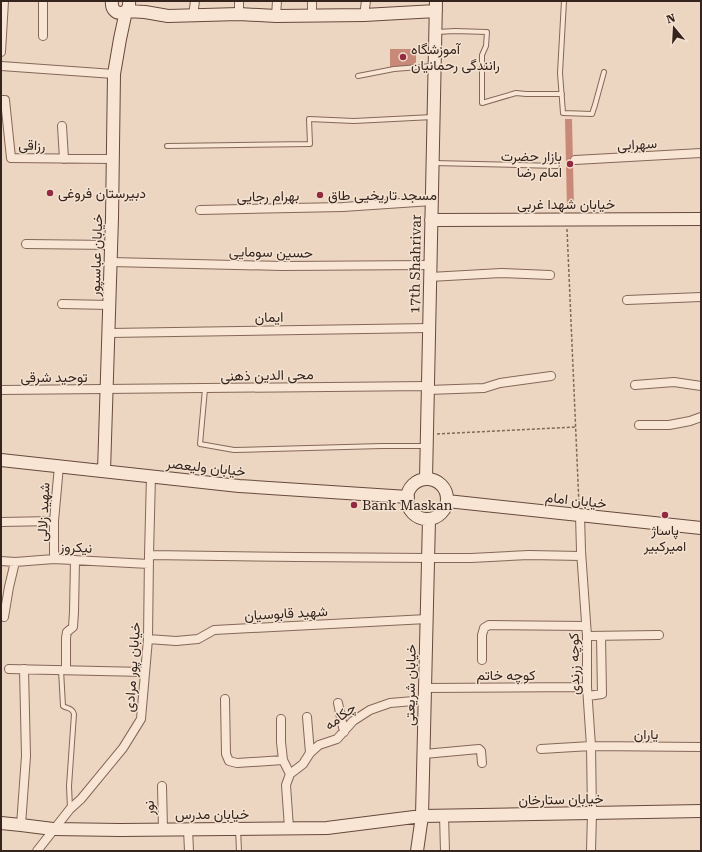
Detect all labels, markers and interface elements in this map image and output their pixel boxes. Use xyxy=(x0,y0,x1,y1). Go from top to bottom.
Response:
north arrow xyxy=(654,8,694,48)
text: N xyxy=(665,11,678,26)
place label: آموزشگاه رانندگی رحمانیان xyxy=(411,41,500,74)
marker: آموزشگاه رانندگی رحمانیان xyxy=(398,52,408,62)
street label: سهرابی xyxy=(616,135,658,154)
street label: رزاقی xyxy=(18,137,46,154)
place label: بازار حضرت امام رضا xyxy=(501,148,562,181)
marker: بازار حضرت امام رضا xyxy=(565,159,575,169)
place label: دبیرستان فروغی xyxy=(58,185,146,202)
street label: بهرام رجایی xyxy=(236,187,300,206)
place label: مسجد تاریخیی طاق xyxy=(328,187,437,204)
marker: دبیرستان فروغی xyxy=(45,188,55,198)
marker: مسجد تاریخیی طاق xyxy=(315,190,325,200)
street label: خیابان شهدا غربی xyxy=(517,196,615,213)
street label: خیابان عباسپور xyxy=(87,213,107,298)
street label: 17th Shahrivar xyxy=(406,214,424,314)
street label: حسین سومایی xyxy=(229,243,313,262)
street label: ایمان xyxy=(254,309,284,326)
street label: محی الدین ذهنی xyxy=(220,366,314,385)
street label: توحید شرقی xyxy=(21,369,87,386)
street label: خیابان ولیعصر xyxy=(164,455,246,480)
street label: شهید زلالی xyxy=(33,482,54,542)
street label: خیابان امام xyxy=(544,489,607,512)
place label: Bank Maskan xyxy=(362,497,453,513)
marker: Bank Maskan xyxy=(349,500,359,510)
marker: پاساژ امیرکبیر xyxy=(660,510,670,520)
place label: پاساژ امیرکبیر xyxy=(643,522,686,555)
street label: نیکروز xyxy=(58,538,93,557)
street label: شهید قابوسیان xyxy=(244,603,328,624)
street label: خیابان پور مرادی xyxy=(121,621,145,713)
street label: کوچه زرندی xyxy=(565,633,585,695)
street label: خیابان شریعتی xyxy=(401,644,420,726)
street label: کوچه خاتم xyxy=(477,667,535,685)
street label: چکامه xyxy=(321,699,360,735)
street label: یاران xyxy=(634,726,658,743)
street label: خیابان ستارخان xyxy=(518,790,604,809)
street label: نور xyxy=(141,800,158,817)
street label: خیابان مدرس xyxy=(175,806,249,823)

